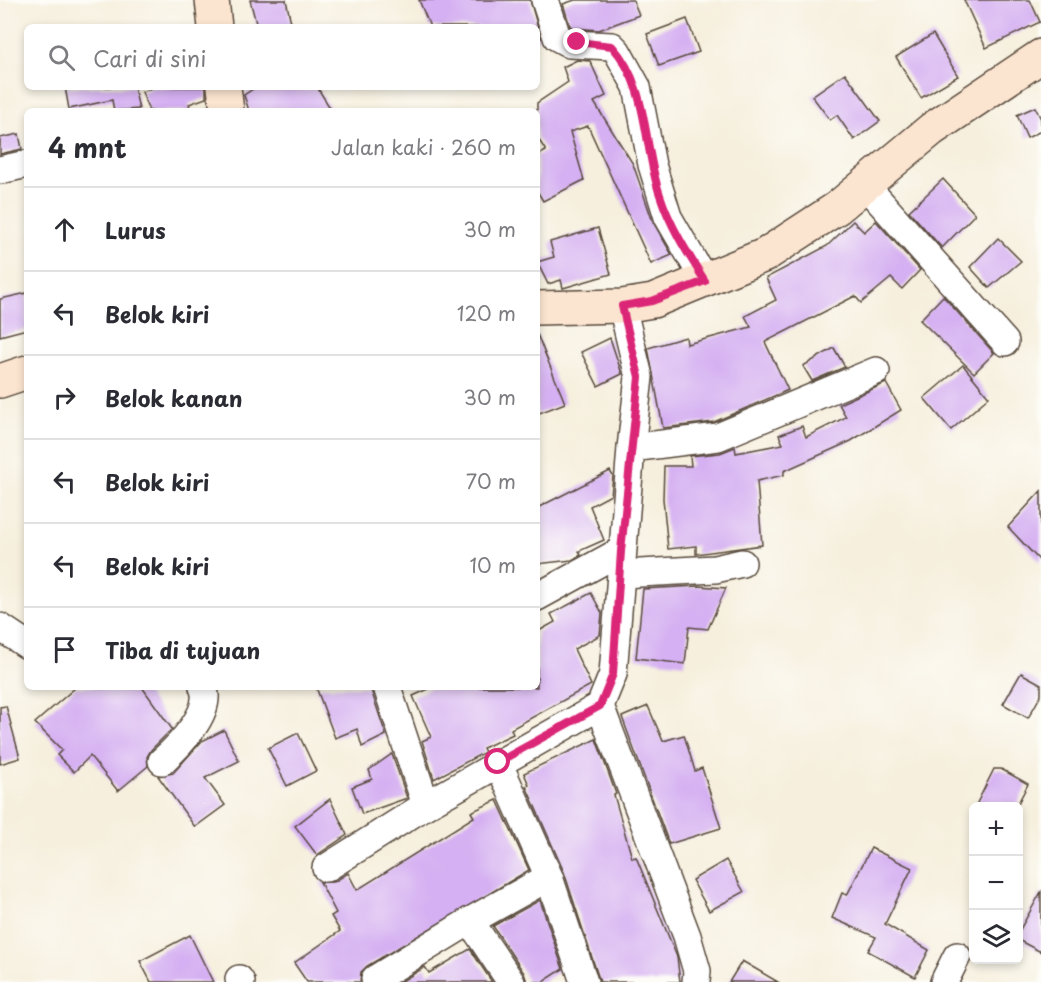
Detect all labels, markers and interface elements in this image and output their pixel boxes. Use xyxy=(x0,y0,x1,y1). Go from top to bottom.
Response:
search box xyxy=(24,24,540,90)
route end xyxy=(563,28,589,54)
icon: search xyxy=(45,41,78,74)
text: Cari di sini xyxy=(93,41,206,74)
text: 4 mnt xyxy=(48,128,127,167)
text: Jalan kaki · 260 m xyxy=(331,132,516,162)
icon: ahead xyxy=(48,213,81,246)
text: Lurus xyxy=(105,213,166,246)
text: 30 m xyxy=(463,214,516,244)
icon: left xyxy=(48,297,81,330)
text: Belok kiri xyxy=(105,297,209,330)
text: 120 m xyxy=(457,298,516,328)
icon: right xyxy=(48,381,81,414)
text: Belok kanan xyxy=(105,381,242,414)
text: 30 m xyxy=(463,382,516,412)
icon: left xyxy=(48,465,81,498)
text: Belok kiri xyxy=(105,465,209,498)
text: 70 m xyxy=(466,466,516,496)
icon: left xyxy=(48,549,81,582)
text: Belok kiri xyxy=(105,549,209,582)
text: 10 m xyxy=(469,550,516,580)
icon: arrive xyxy=(48,633,81,666)
text: Tiba di tujuan xyxy=(105,633,260,666)
route start xyxy=(484,748,510,774)
map controls xyxy=(969,802,1023,964)
button: + xyxy=(969,802,1023,856)
button: − xyxy=(969,856,1023,910)
button: layers xyxy=(969,910,1023,964)

